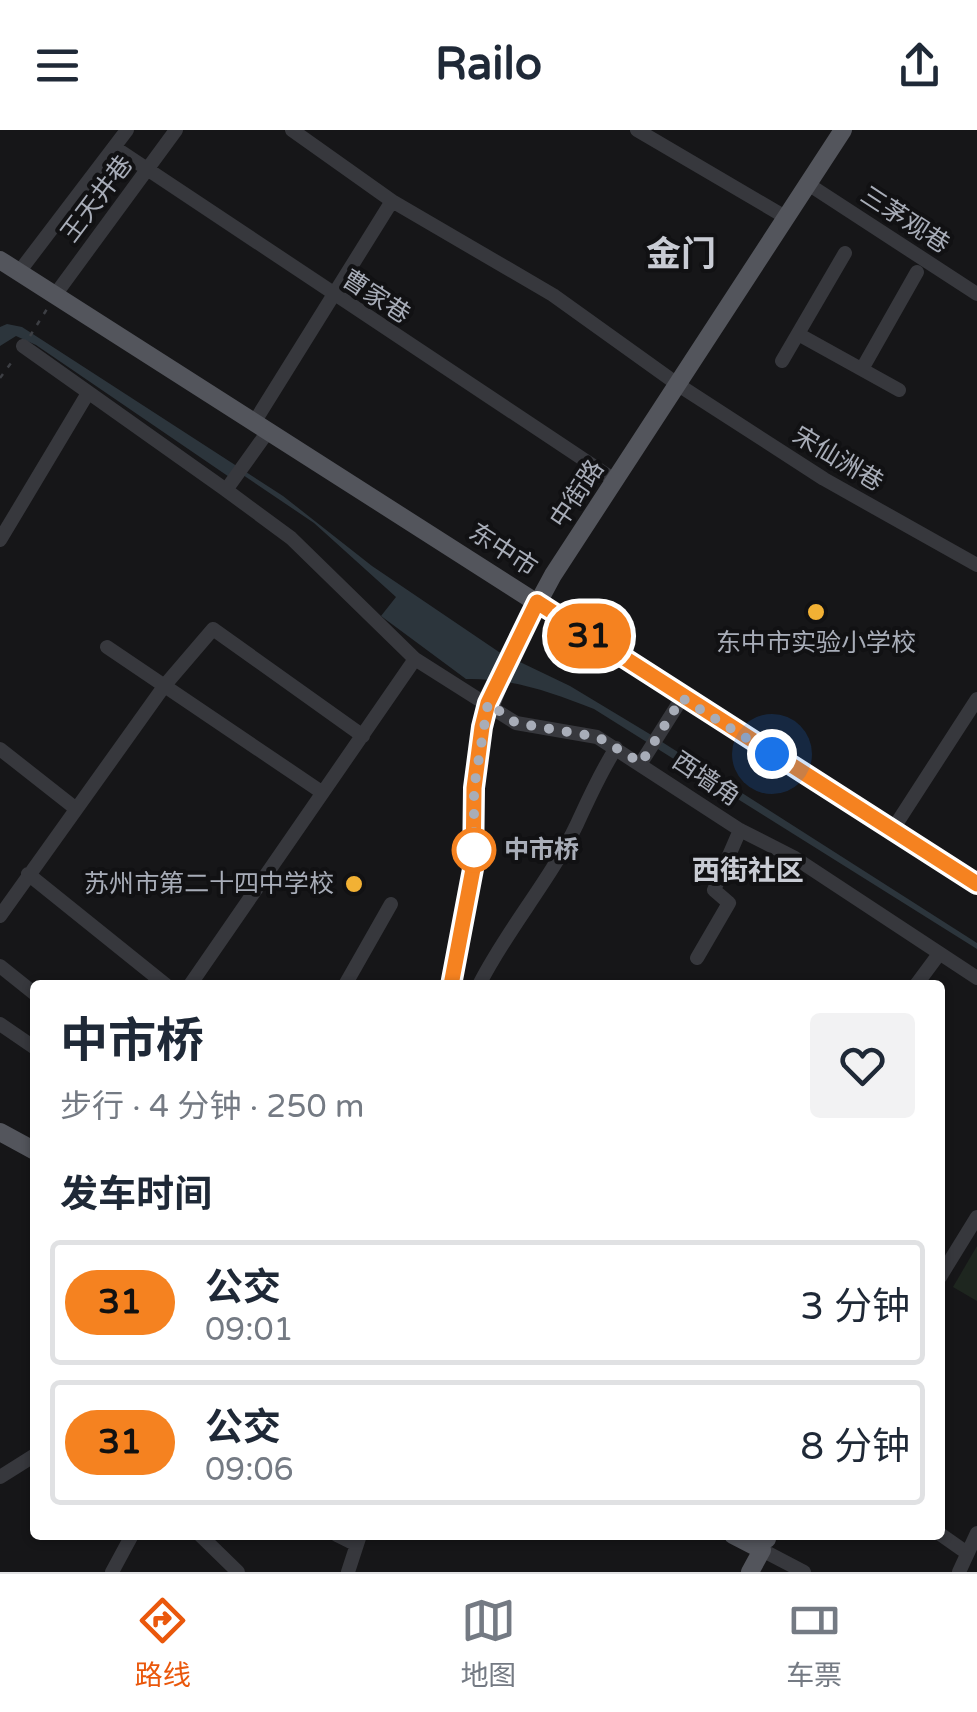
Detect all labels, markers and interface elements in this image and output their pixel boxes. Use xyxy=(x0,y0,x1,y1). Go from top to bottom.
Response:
icon: menu xyxy=(30,38,85,93)
text: Railo xyxy=(435,38,542,92)
icon: share xyxy=(892,38,947,93)
street label: 王天井巷 xyxy=(55,150,139,248)
street label: 三茅观巷 xyxy=(855,180,955,260)
district label: 金门 xyxy=(646,234,716,276)
street label: 曹家巷 xyxy=(336,264,416,330)
street label: 宋仙洲巷 xyxy=(787,420,889,498)
street label: 中街路 xyxy=(544,455,610,533)
street label: 东中市 xyxy=(463,517,543,583)
marker: 东中市实验小学校 xyxy=(805,601,827,623)
line badge: 31 xyxy=(544,604,634,668)
text: 31 xyxy=(567,615,611,657)
place label: 东中市实验小学校 xyxy=(716,628,916,658)
your location xyxy=(747,729,797,779)
street label: 西墙角 xyxy=(667,746,745,812)
marker: 中市桥 xyxy=(453,829,495,871)
place label: 中市桥 xyxy=(504,835,579,865)
district label: 西街社区 xyxy=(692,854,804,888)
place label: 苏州市第二十四中学校 xyxy=(84,869,334,899)
marker: 苏州市第二十四中学校 xyxy=(343,873,365,895)
text: 中市桥 xyxy=(60,1013,204,1071)
button: heart xyxy=(810,1013,915,1118)
text: 步行 · 4 分钟 · 250 m xyxy=(60,1088,364,1126)
text: 发车时间 xyxy=(60,1172,212,1218)
text: 公交 xyxy=(205,1265,281,1311)
text: 31 xyxy=(98,1281,142,1323)
text: 3 分钟 xyxy=(800,1284,910,1330)
text: 09:01 xyxy=(205,1311,294,1349)
text: 公交 xyxy=(205,1405,281,1451)
text: 31 xyxy=(98,1421,142,1463)
text: 8 分钟 xyxy=(800,1424,910,1470)
text: 09:06 xyxy=(205,1451,294,1489)
tab: 路线 xyxy=(135,1593,191,1693)
tab: 地图 xyxy=(460,1593,516,1693)
tab: 车票 xyxy=(786,1593,842,1693)

